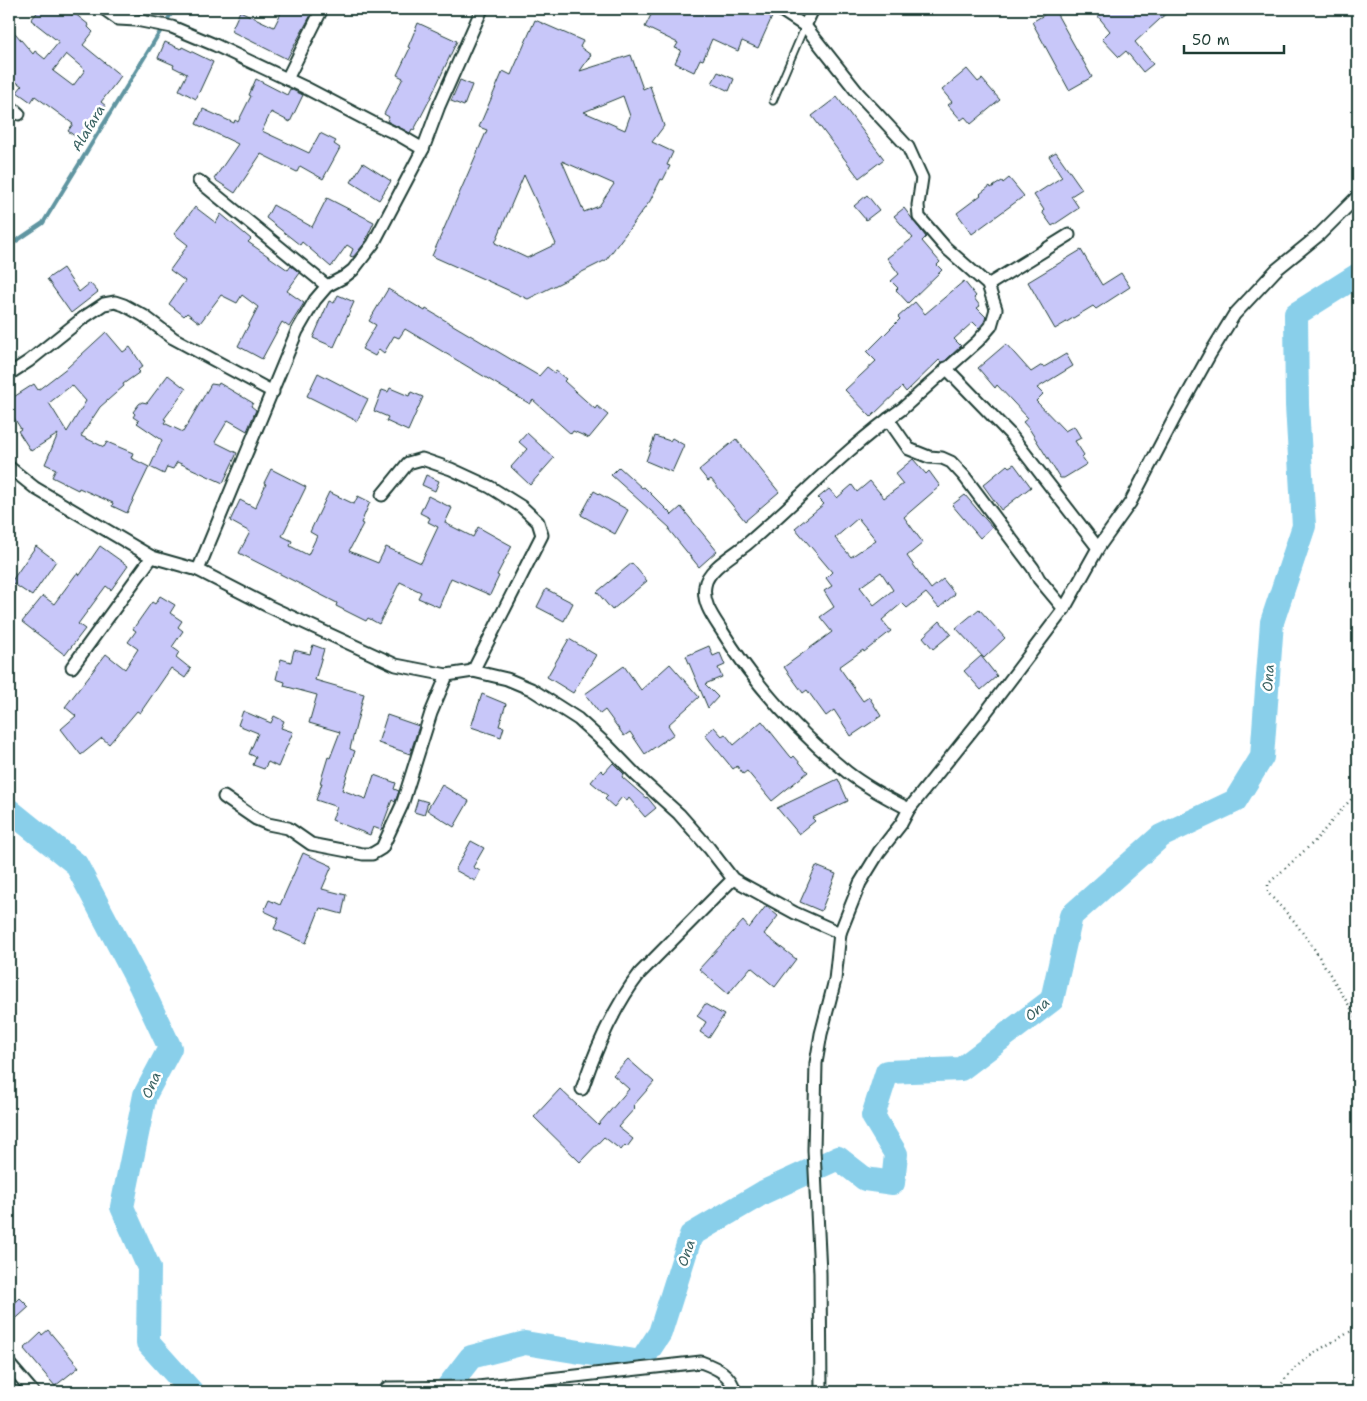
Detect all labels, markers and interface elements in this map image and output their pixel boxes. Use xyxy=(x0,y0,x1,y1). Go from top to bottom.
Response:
scale bar xyxy=(1184,22,1284,54)
text: 50 m xyxy=(1192,30,1230,50)
water label: Alafara xyxy=(67,102,109,154)
water label: Ona xyxy=(1258,664,1278,692)
water label: Ona xyxy=(1021,993,1053,1025)
water label: Ona xyxy=(137,1069,165,1101)
water label: Ona xyxy=(673,1237,699,1269)

